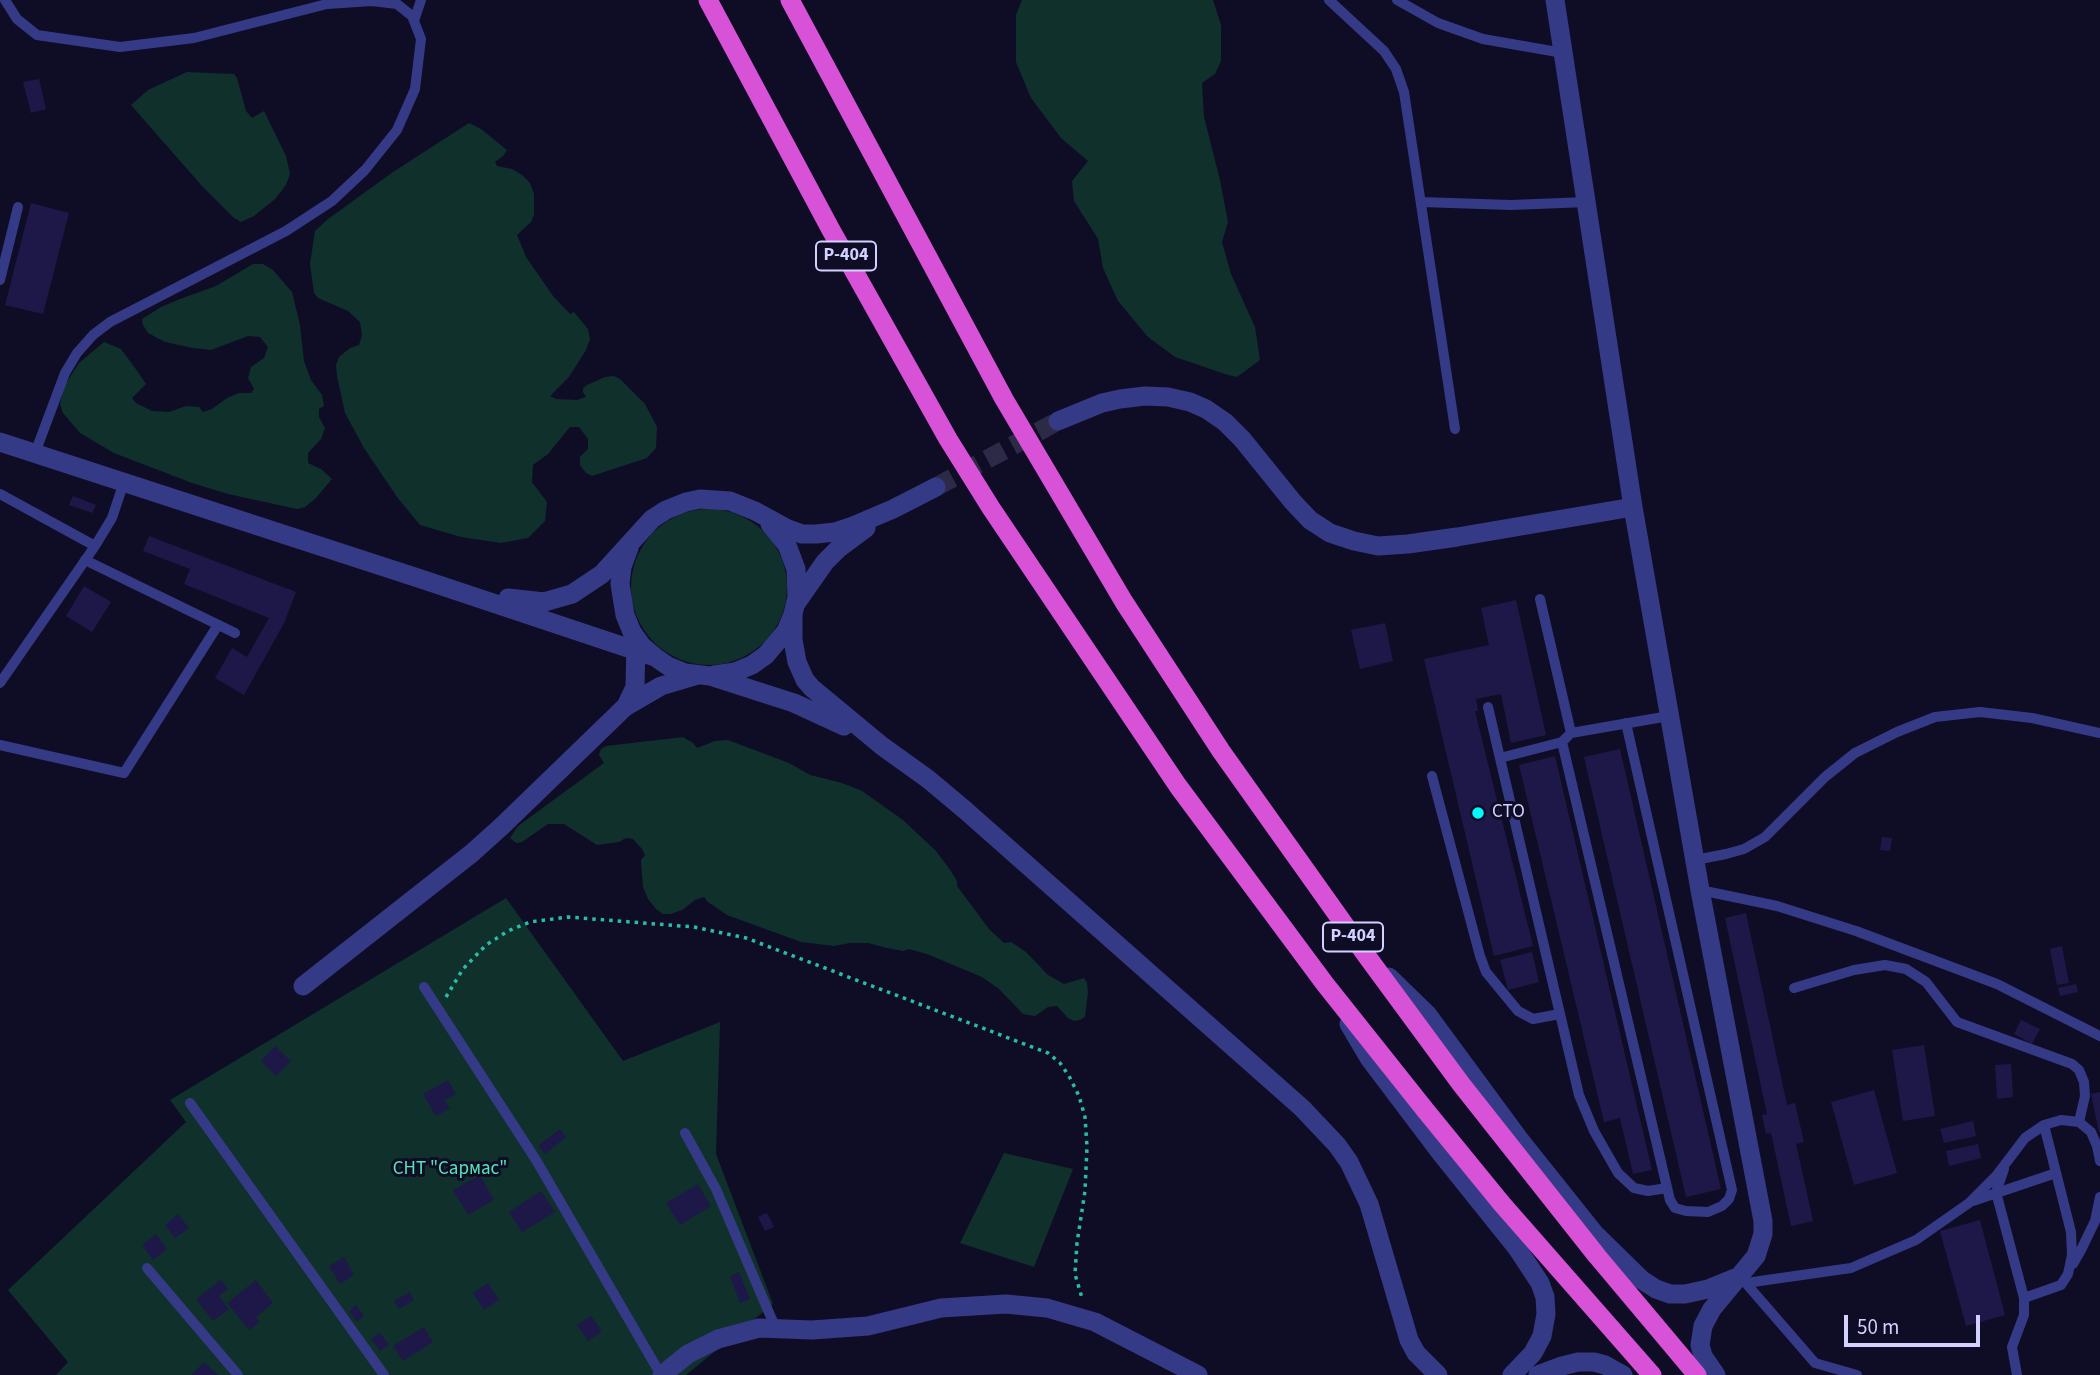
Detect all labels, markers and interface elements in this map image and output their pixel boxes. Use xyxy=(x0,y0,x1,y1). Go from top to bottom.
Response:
road number: Р-404 xyxy=(816,242,876,270)
place label: СТО xyxy=(1492,802,1525,824)
marker: СТО xyxy=(1470,805,1486,821)
road number: Р-404 xyxy=(1323,922,1383,952)
park label: СНТ "Сармас" xyxy=(393,1159,507,1181)
scale bar xyxy=(1848,1302,1984,1346)
text: 50 m xyxy=(1857,1312,1899,1342)

